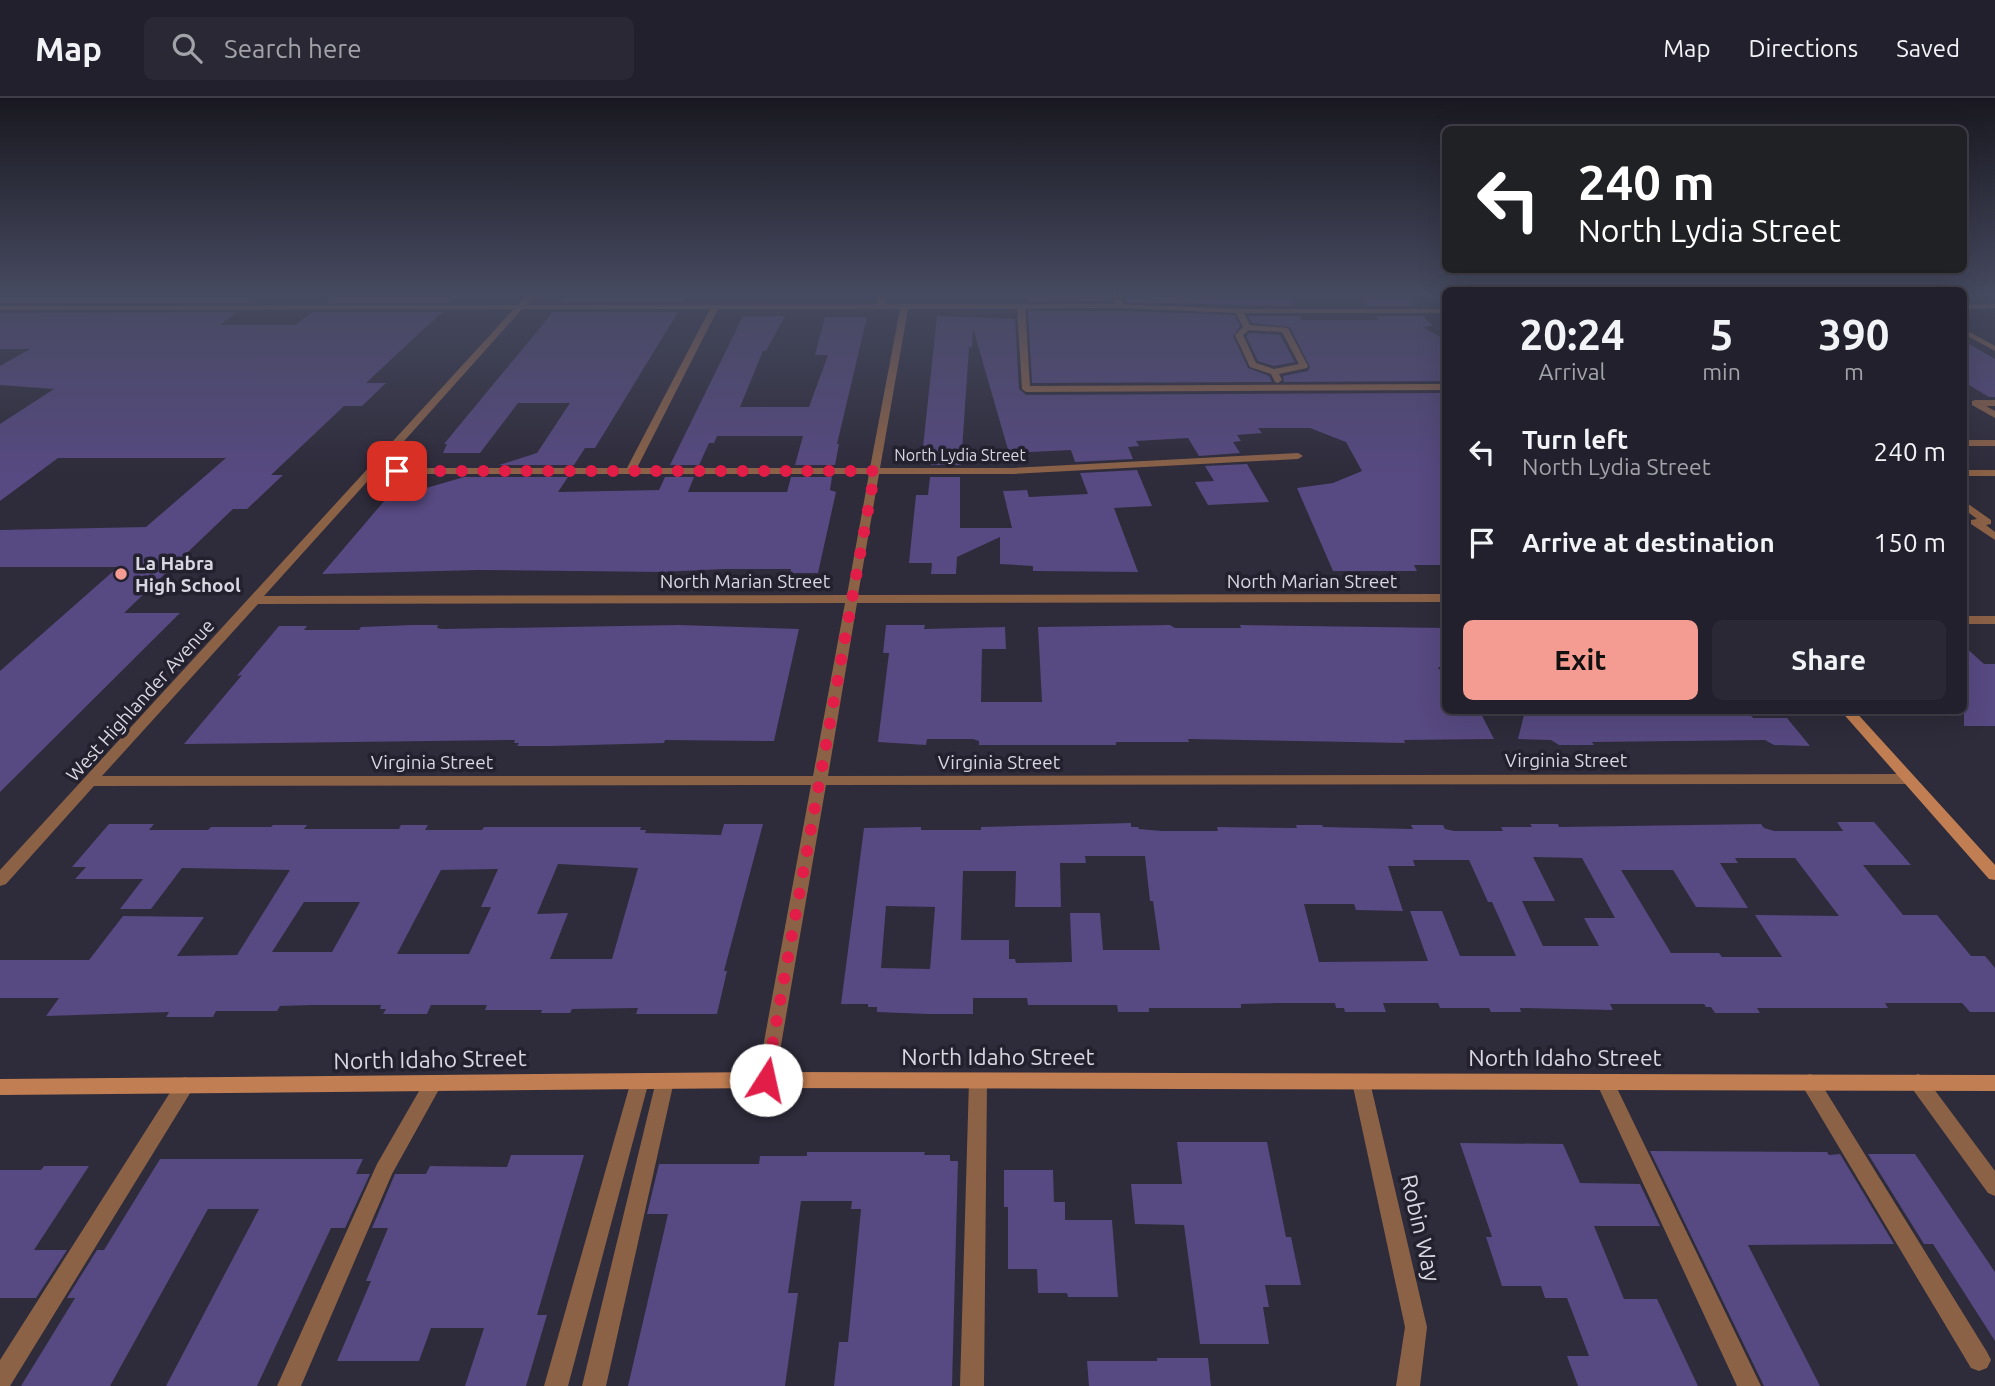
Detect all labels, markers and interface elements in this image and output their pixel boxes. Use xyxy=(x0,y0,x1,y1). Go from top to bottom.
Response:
search box xyxy=(144,17,634,80)
icon: search xyxy=(168,29,206,67)
text: Map xyxy=(35,30,102,67)
text: Search here xyxy=(224,34,362,63)
text: Map xyxy=(1663,35,1710,62)
text: Directions xyxy=(1748,35,1858,62)
text: Saved xyxy=(1896,35,1960,62)
icon: left xyxy=(1463,154,1554,245)
text: 240 m xyxy=(1578,154,1715,209)
text: North Lydia Street xyxy=(1578,212,1841,248)
text: 20:24 xyxy=(1520,311,1625,358)
text: 5 xyxy=(1710,311,1733,358)
text: 390 xyxy=(1818,311,1889,358)
text: Arrival xyxy=(1539,359,1606,384)
text: min xyxy=(1702,359,1741,384)
text: m xyxy=(1844,359,1864,384)
text: Turn left xyxy=(1522,425,1628,454)
icon: left xyxy=(1463,433,1501,471)
text: 240 m xyxy=(1874,437,1946,466)
pin xyxy=(367,441,427,501)
street label: North Lydia Street xyxy=(894,446,1026,464)
icon: arrive xyxy=(378,452,416,490)
text: North Lydia Street xyxy=(1522,454,1711,479)
icon: arrive xyxy=(1463,524,1501,562)
text: Arrive at destination xyxy=(1522,528,1775,557)
text: 150 m xyxy=(1874,528,1946,557)
place label: La Habra High School xyxy=(135,552,241,596)
marker: La Habra High School xyxy=(113,566,129,582)
street label: North Marian Street xyxy=(660,570,831,592)
street label: North Marian Street xyxy=(1227,570,1398,592)
street label: West Highlander Avenue xyxy=(61,615,219,785)
button: Exit xyxy=(1463,620,1698,700)
button: Share xyxy=(1712,620,1946,700)
street label: Virginia Street xyxy=(1505,749,1628,771)
street label: Virginia Street xyxy=(371,751,494,773)
street label: Virginia Street xyxy=(938,751,1061,773)
position arrow xyxy=(729,1043,803,1117)
street label: North Idaho Street xyxy=(901,1044,1095,1069)
street label: North Idaho Street xyxy=(333,1045,527,1073)
street label: North Idaho Street xyxy=(1468,1045,1662,1070)
street label: Robin Way xyxy=(1397,1172,1445,1284)

